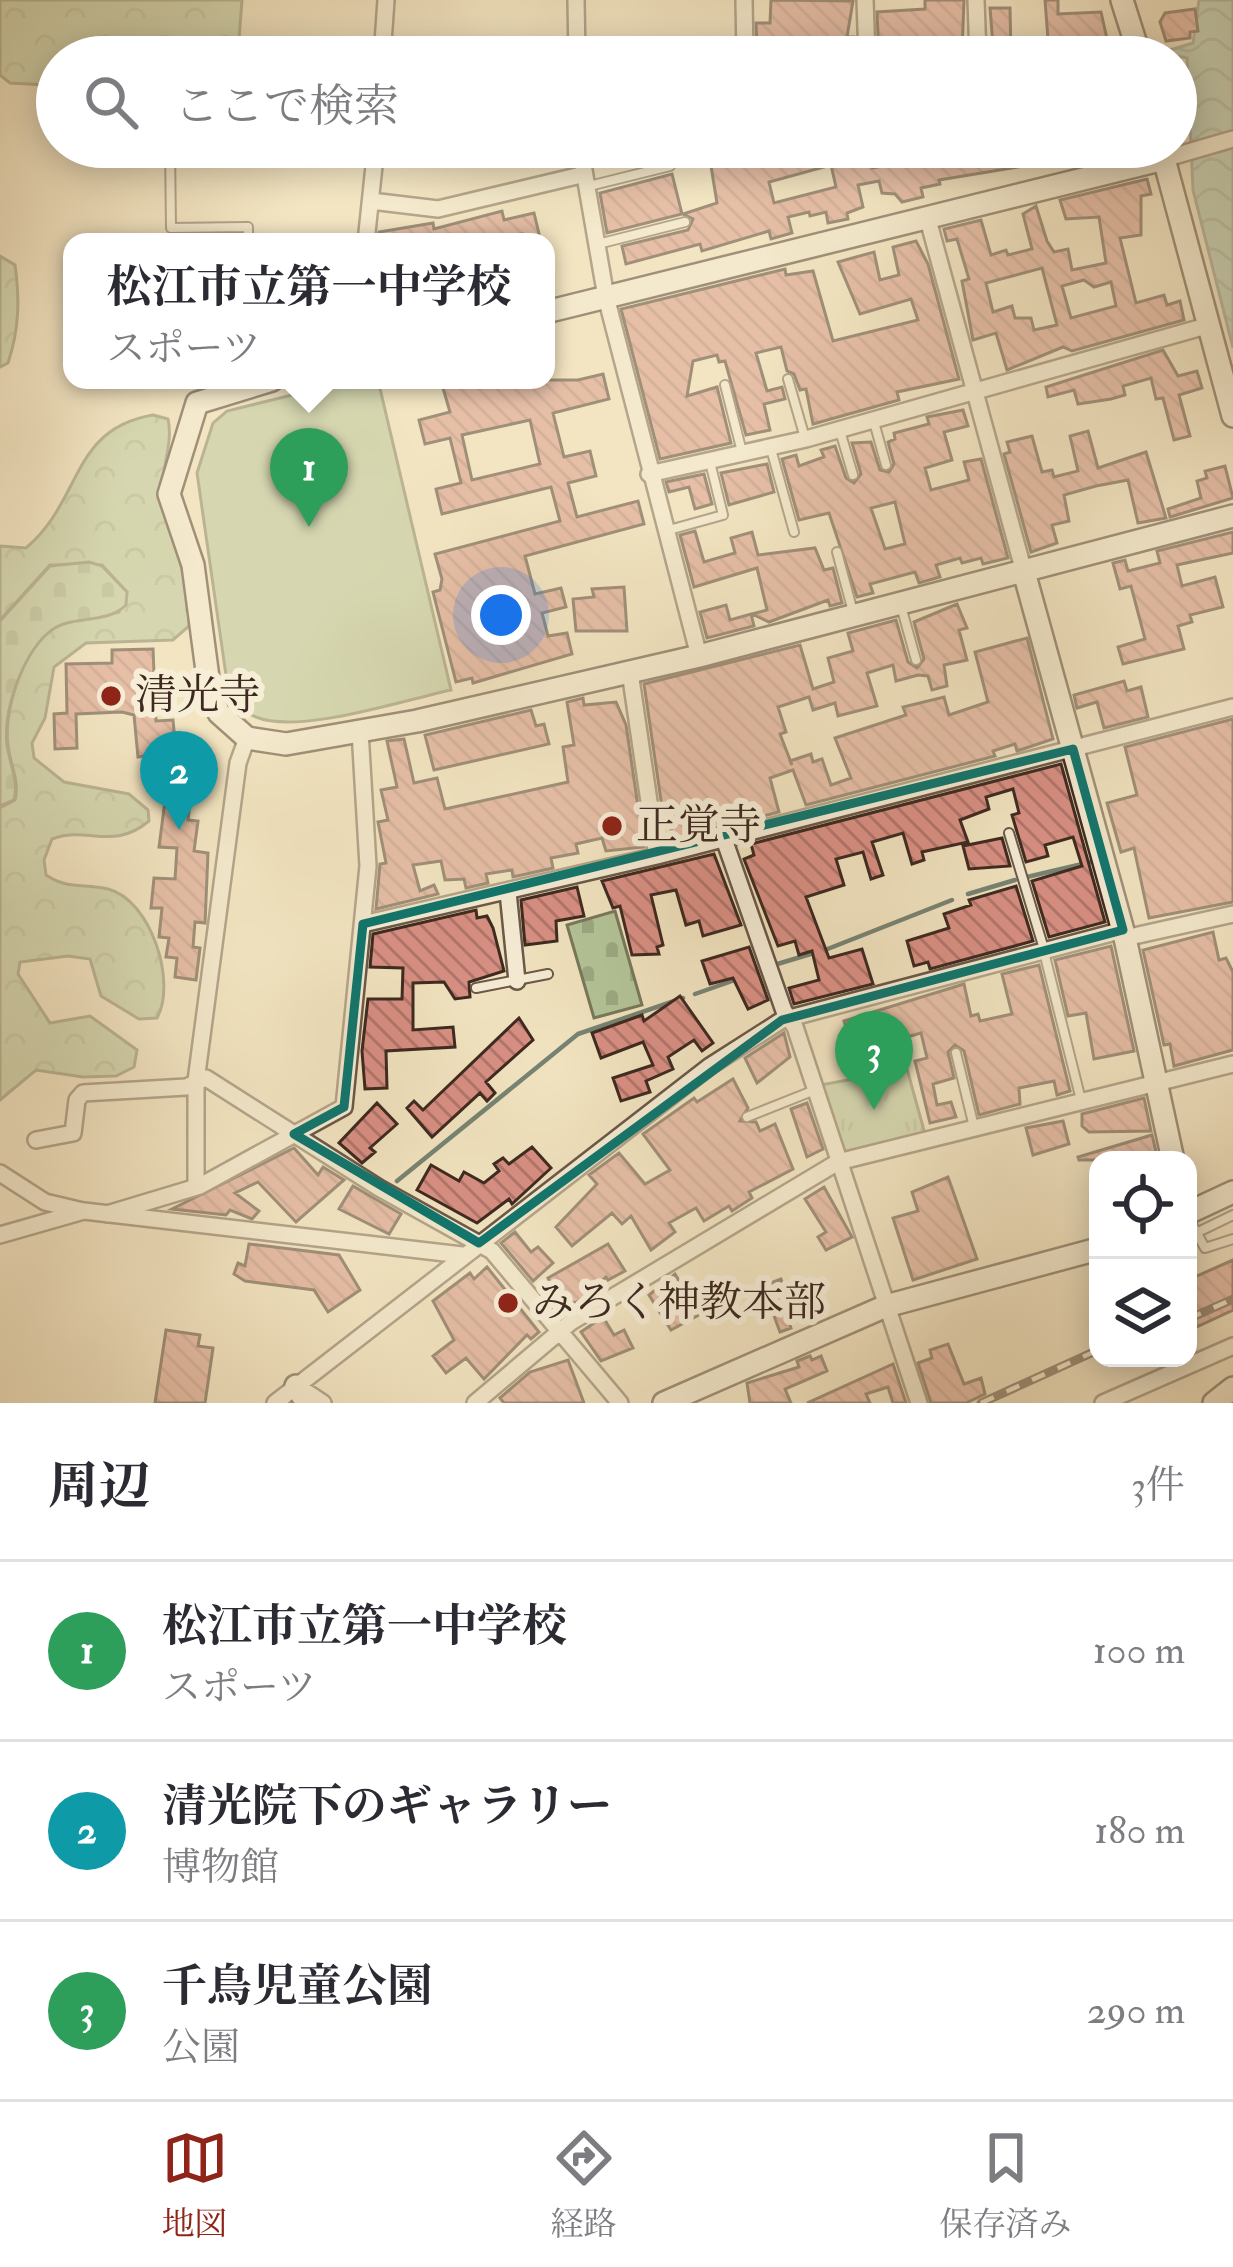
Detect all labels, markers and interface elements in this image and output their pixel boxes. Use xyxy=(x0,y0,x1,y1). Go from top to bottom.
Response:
search box xyxy=(36,36,1197,168)
icon: search xyxy=(78,69,144,135)
text: ここで検索 xyxy=(174,79,399,135)
popup xyxy=(63,233,555,389)
text: 松江市立第一中学校 xyxy=(106,260,512,316)
text: スポーツ xyxy=(106,324,261,373)
pin: 1 xyxy=(270,428,348,527)
your location xyxy=(471,585,531,645)
place label: 清光寺 xyxy=(135,670,261,722)
marker: 清光寺 xyxy=(98,683,124,709)
pin: 2 xyxy=(140,731,218,830)
place label: 正覚寺 xyxy=(636,800,762,852)
marker: 正覚寺 xyxy=(599,813,625,839)
pin: 3 xyxy=(835,1011,913,1110)
map controls xyxy=(1089,1151,1197,1367)
button: locate xyxy=(1089,1151,1197,1259)
button: layers xyxy=(1089,1259,1197,1367)
place label: みろく神教本部 xyxy=(532,1277,826,1329)
marker: みろく神教本部 xyxy=(495,1290,521,1316)
text: 周辺 xyxy=(48,1455,150,1519)
text: 3件 xyxy=(1131,1461,1185,1510)
text: 松江市立第一中学校 xyxy=(162,1599,567,1655)
text: 1 xyxy=(80,1626,94,1675)
text: 100 m xyxy=(1093,1626,1185,1675)
text: スポーツ xyxy=(162,1663,316,1712)
text: 清光院下のギャラリー xyxy=(162,1779,612,1835)
text: 2 xyxy=(77,1806,97,1855)
text: 180 m xyxy=(1094,1806,1185,1855)
text: 博物館 xyxy=(162,1843,279,1892)
text: 千鳥児童公園 xyxy=(162,1959,432,2015)
text: 3 xyxy=(80,1986,94,2035)
text: 290 m xyxy=(1087,1986,1185,2035)
text: 公園 xyxy=(162,2023,240,2072)
tab: 地図 xyxy=(162,2125,228,2245)
tab: 経路 xyxy=(551,2125,617,2245)
tab: 保存済み xyxy=(940,2125,1072,2245)

